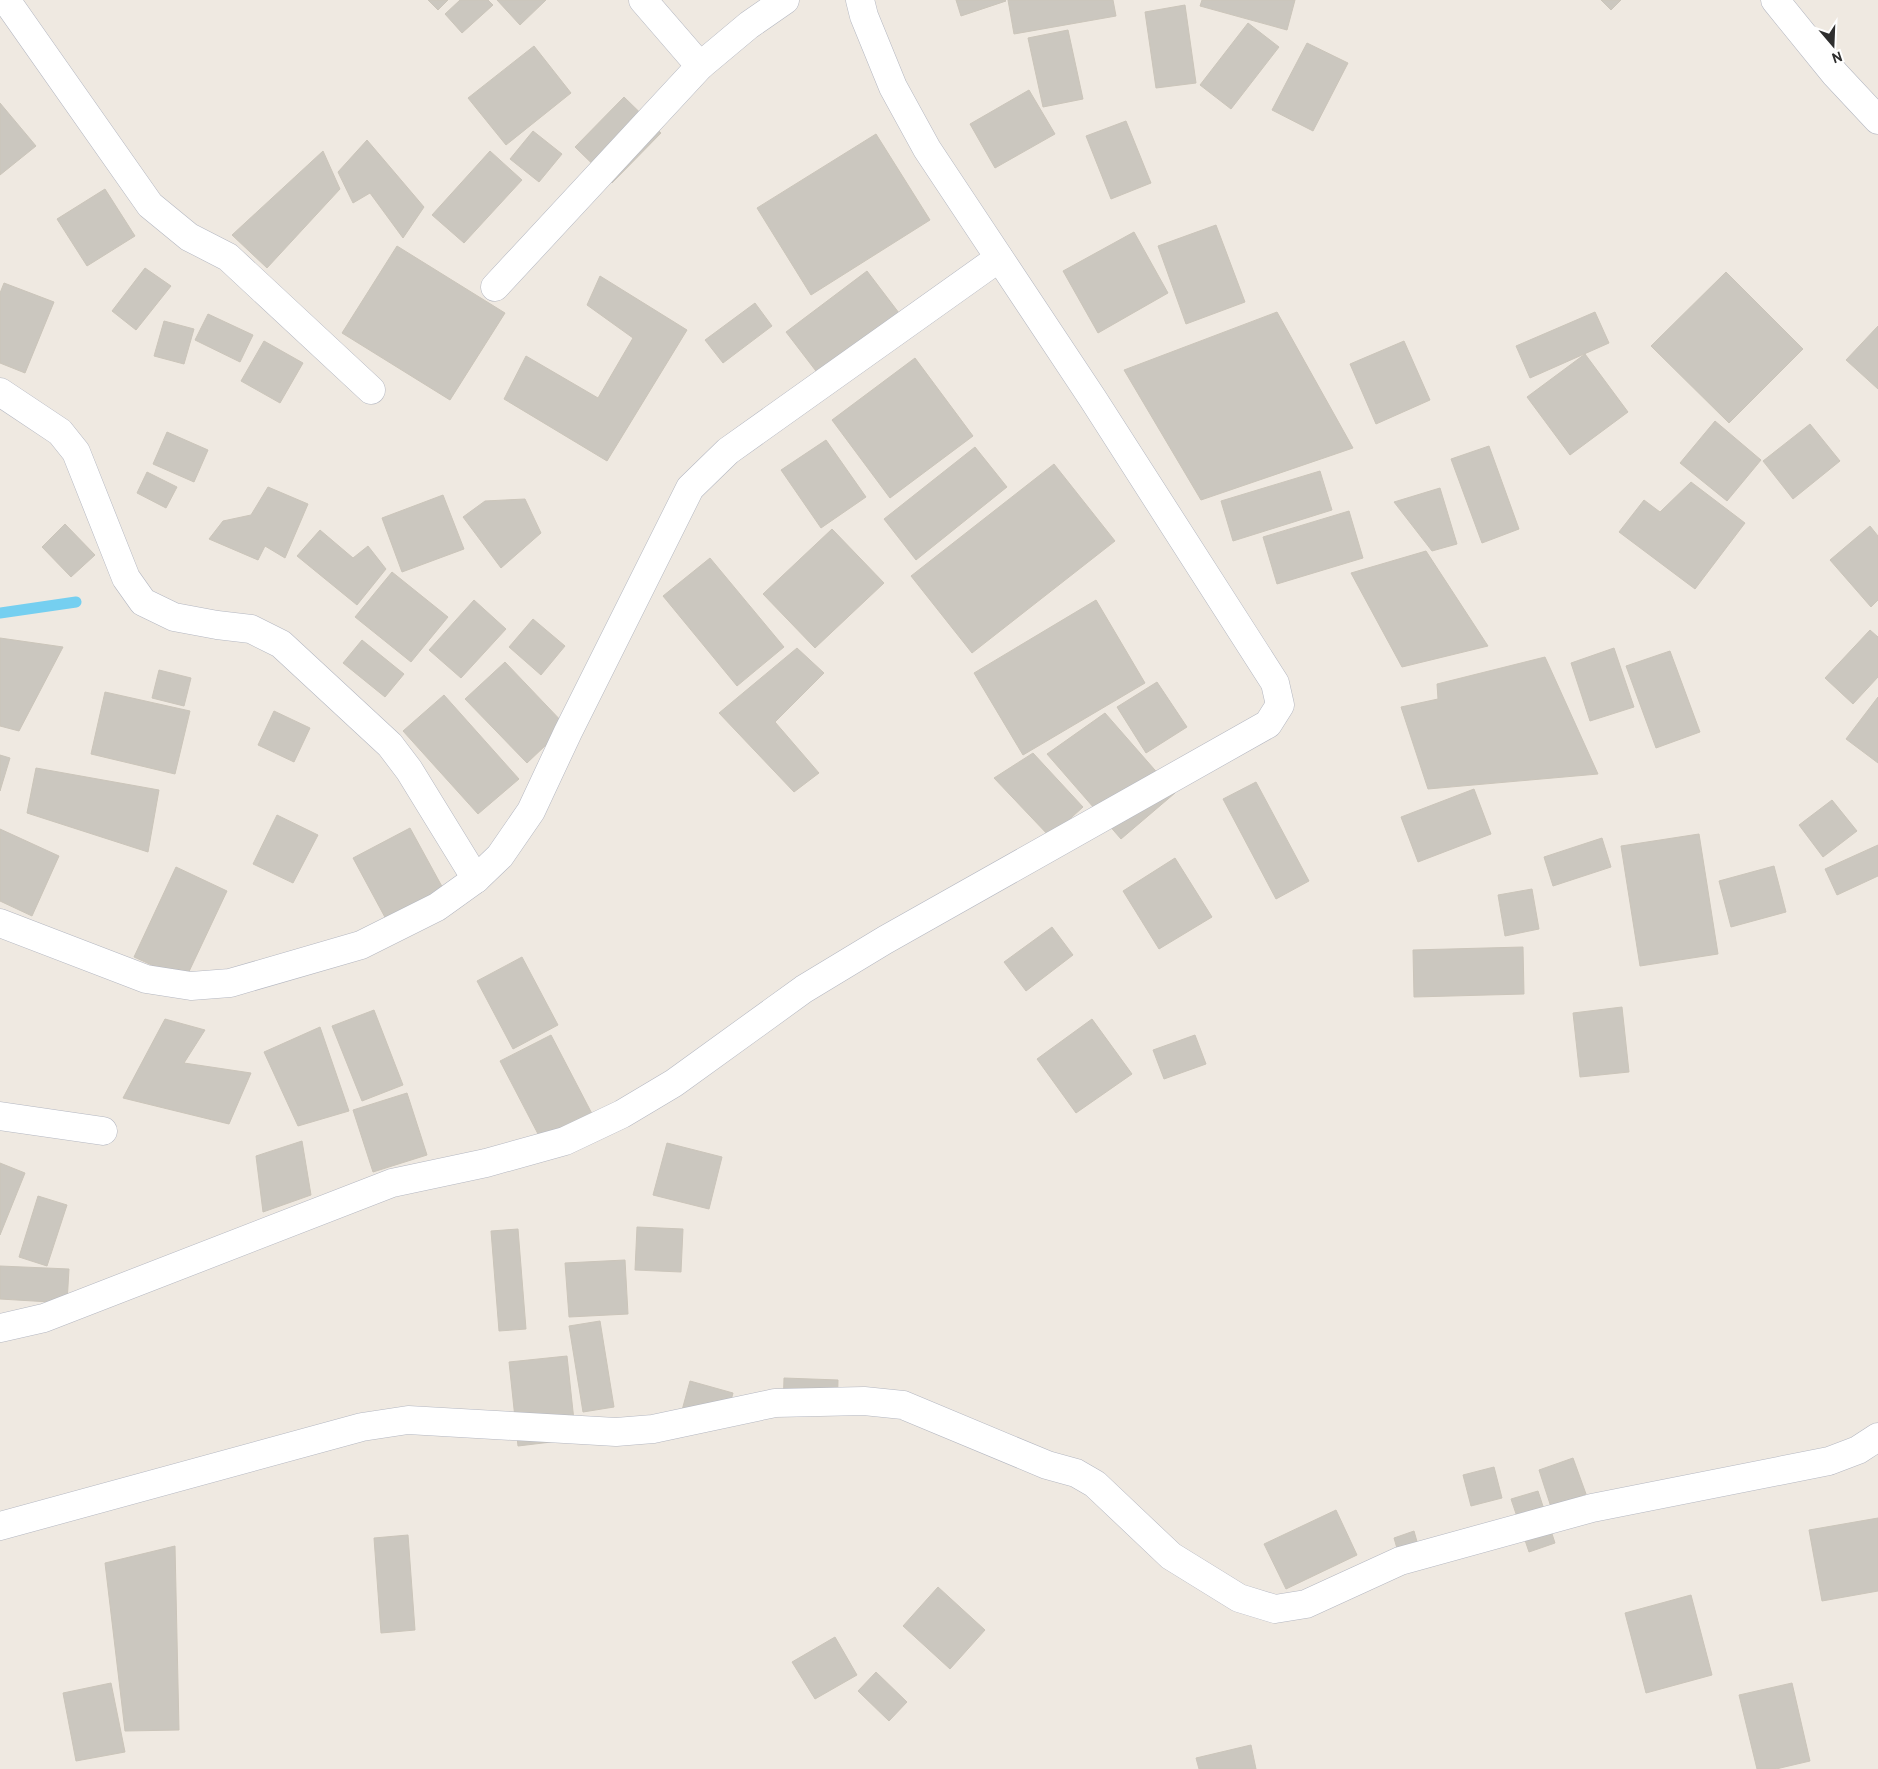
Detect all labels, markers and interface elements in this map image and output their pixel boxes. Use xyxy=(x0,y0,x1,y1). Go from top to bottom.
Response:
north arrow xyxy=(1808,20,1858,70)
text: N xyxy=(1829,46,1844,66)

